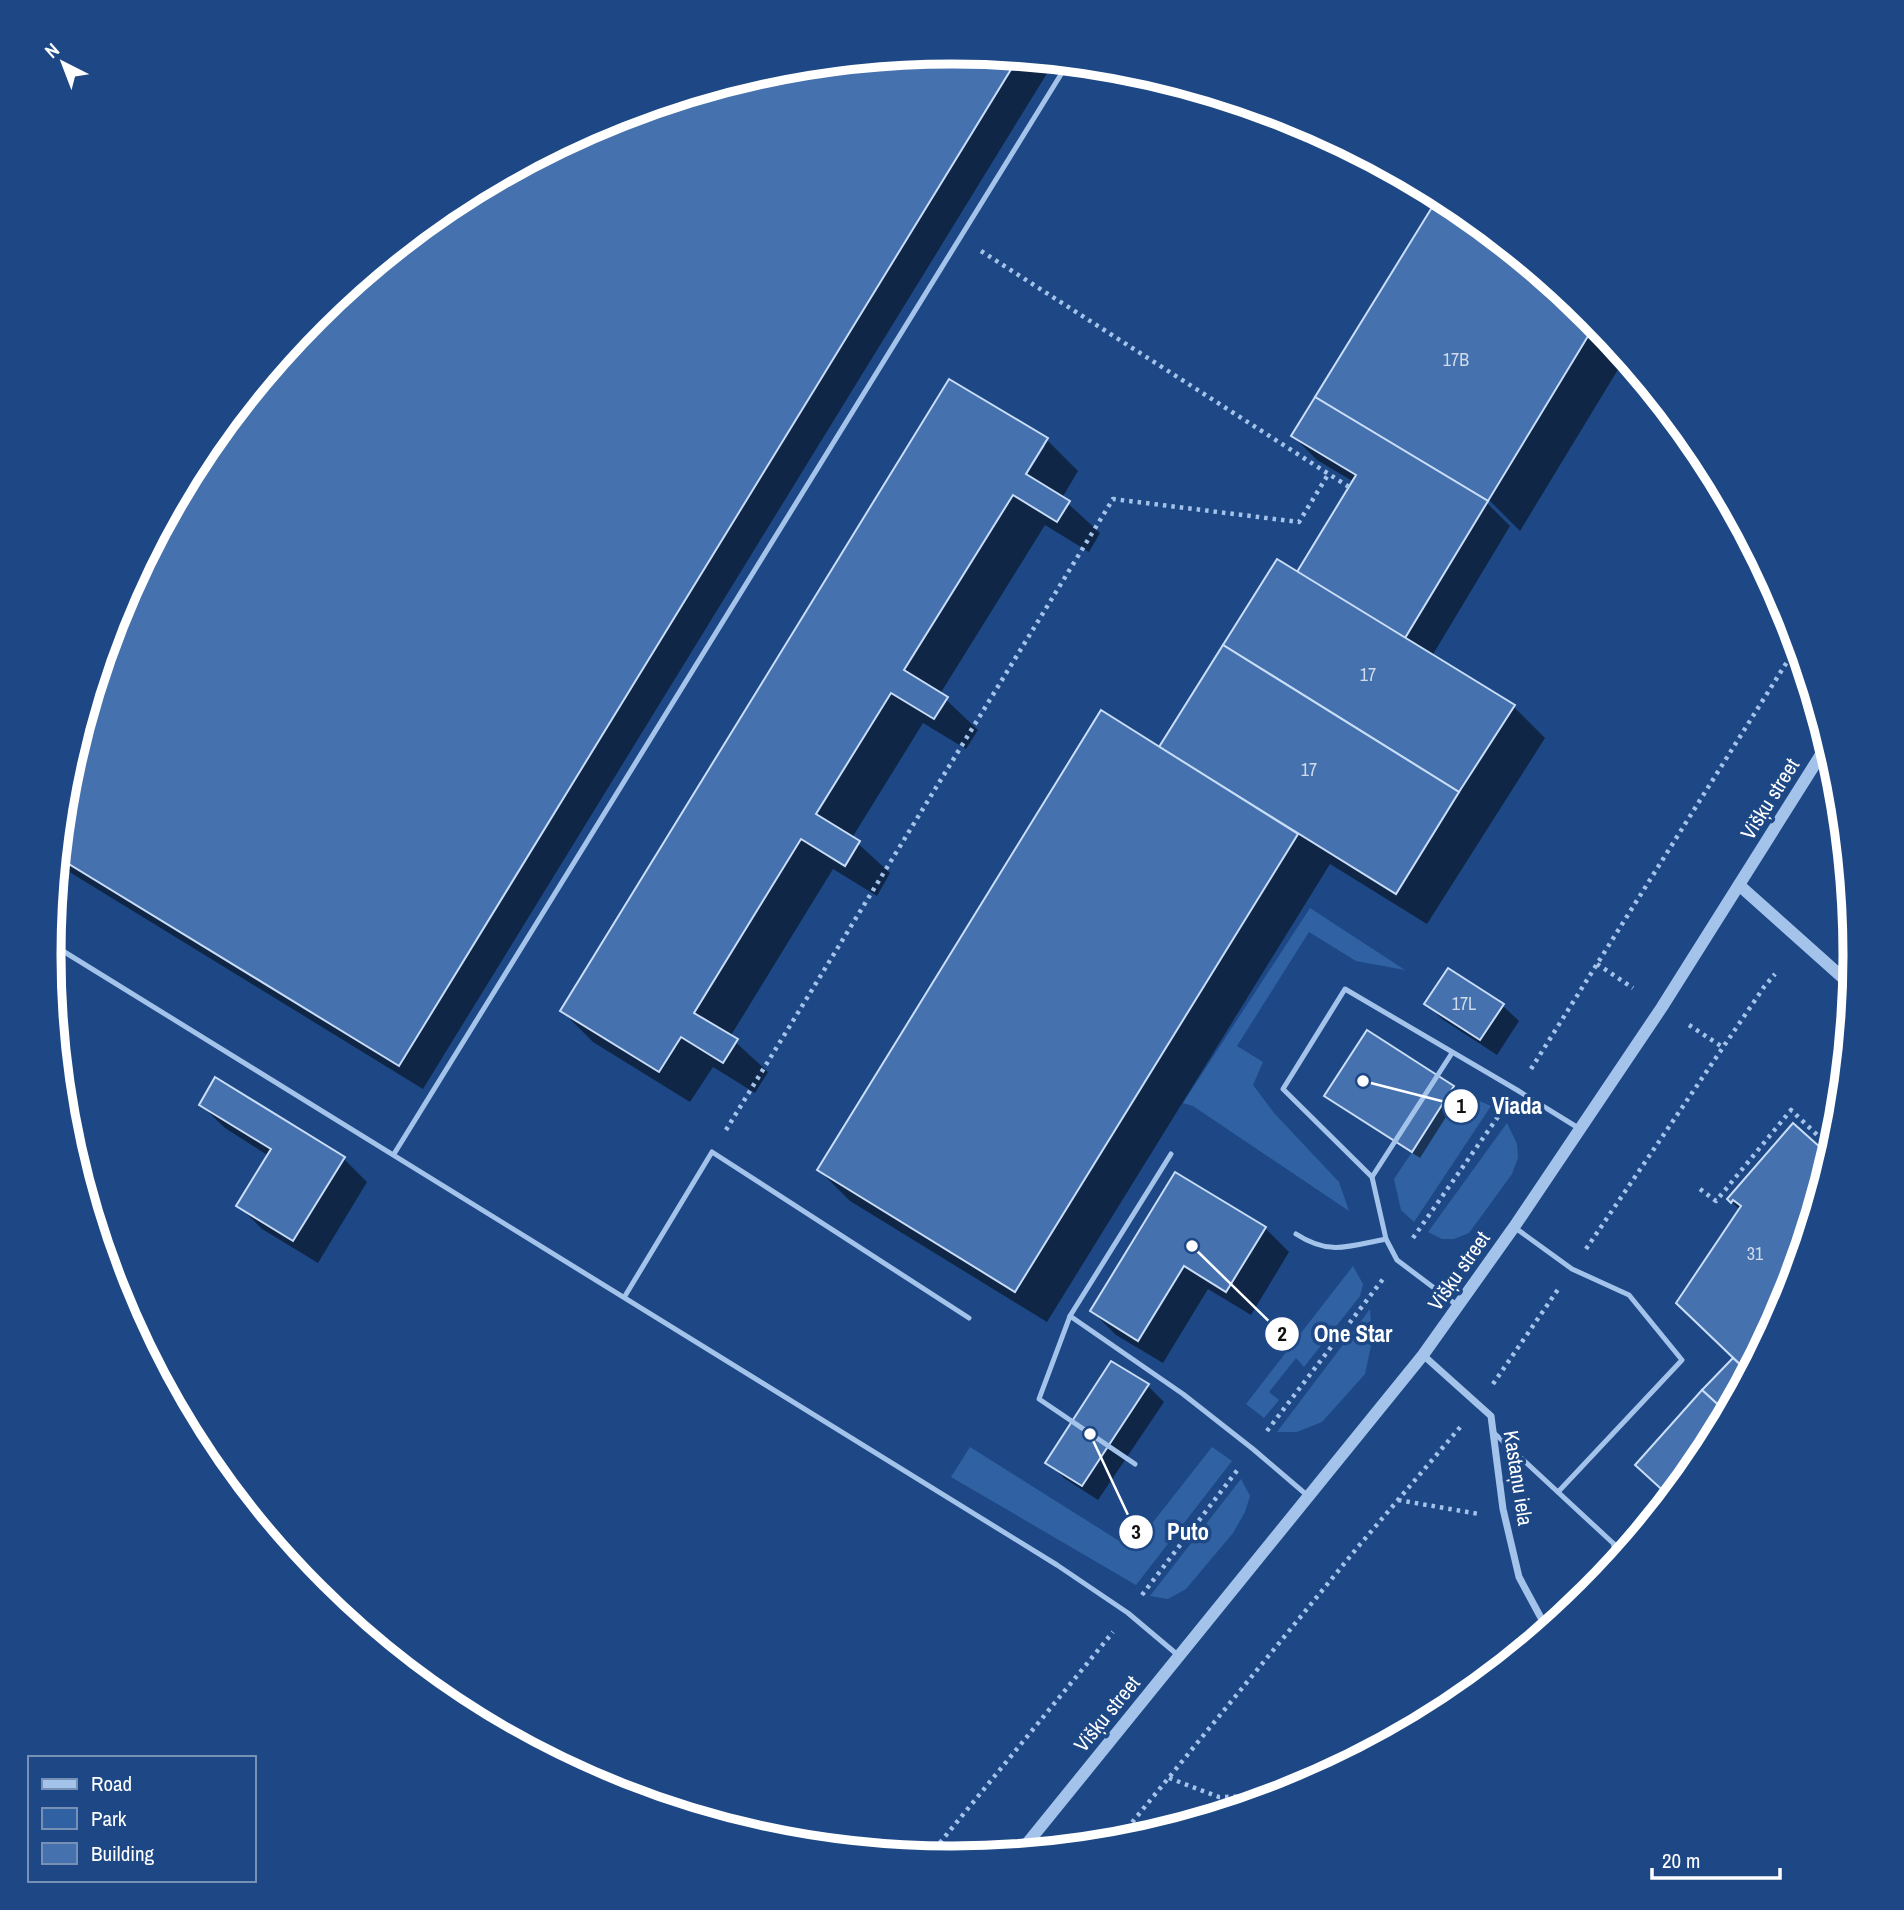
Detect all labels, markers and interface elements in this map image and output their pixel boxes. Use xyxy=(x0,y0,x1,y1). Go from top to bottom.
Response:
north arrow xyxy=(28,28,98,98)
text: N xyxy=(39,37,65,64)
house number: 17B xyxy=(1443,347,1469,372)
house number: 17 xyxy=(1360,662,1376,687)
street label: Višķu street xyxy=(1733,752,1806,845)
house number: 17 xyxy=(1301,757,1317,782)
house number: 17L xyxy=(1452,991,1476,1016)
callout: Viada xyxy=(1443,1084,1556,1128)
text: Viada xyxy=(1492,1090,1543,1121)
text: 1 xyxy=(1456,1091,1466,1120)
street label: Višķu street xyxy=(1421,1225,1497,1316)
house number: 31 xyxy=(1747,1241,1764,1266)
callout: One Star xyxy=(1264,1312,1406,1356)
text: One Star xyxy=(1314,1318,1393,1349)
text: 2 xyxy=(1277,1319,1287,1348)
street label: Kastaņu iela xyxy=(1497,1428,1540,1528)
callout: Puto xyxy=(1118,1510,1223,1554)
text: Puto xyxy=(1167,1516,1209,1547)
text: 3 xyxy=(1131,1517,1141,1546)
street label: Višķu street xyxy=(1067,1669,1147,1758)
legend xyxy=(28,1756,256,1882)
text: Road xyxy=(91,1769,132,1798)
text: Park xyxy=(91,1804,127,1833)
scale bar xyxy=(1652,1836,1780,1880)
text: Building xyxy=(91,1839,155,1868)
text: 20 m xyxy=(1662,1846,1700,1875)

